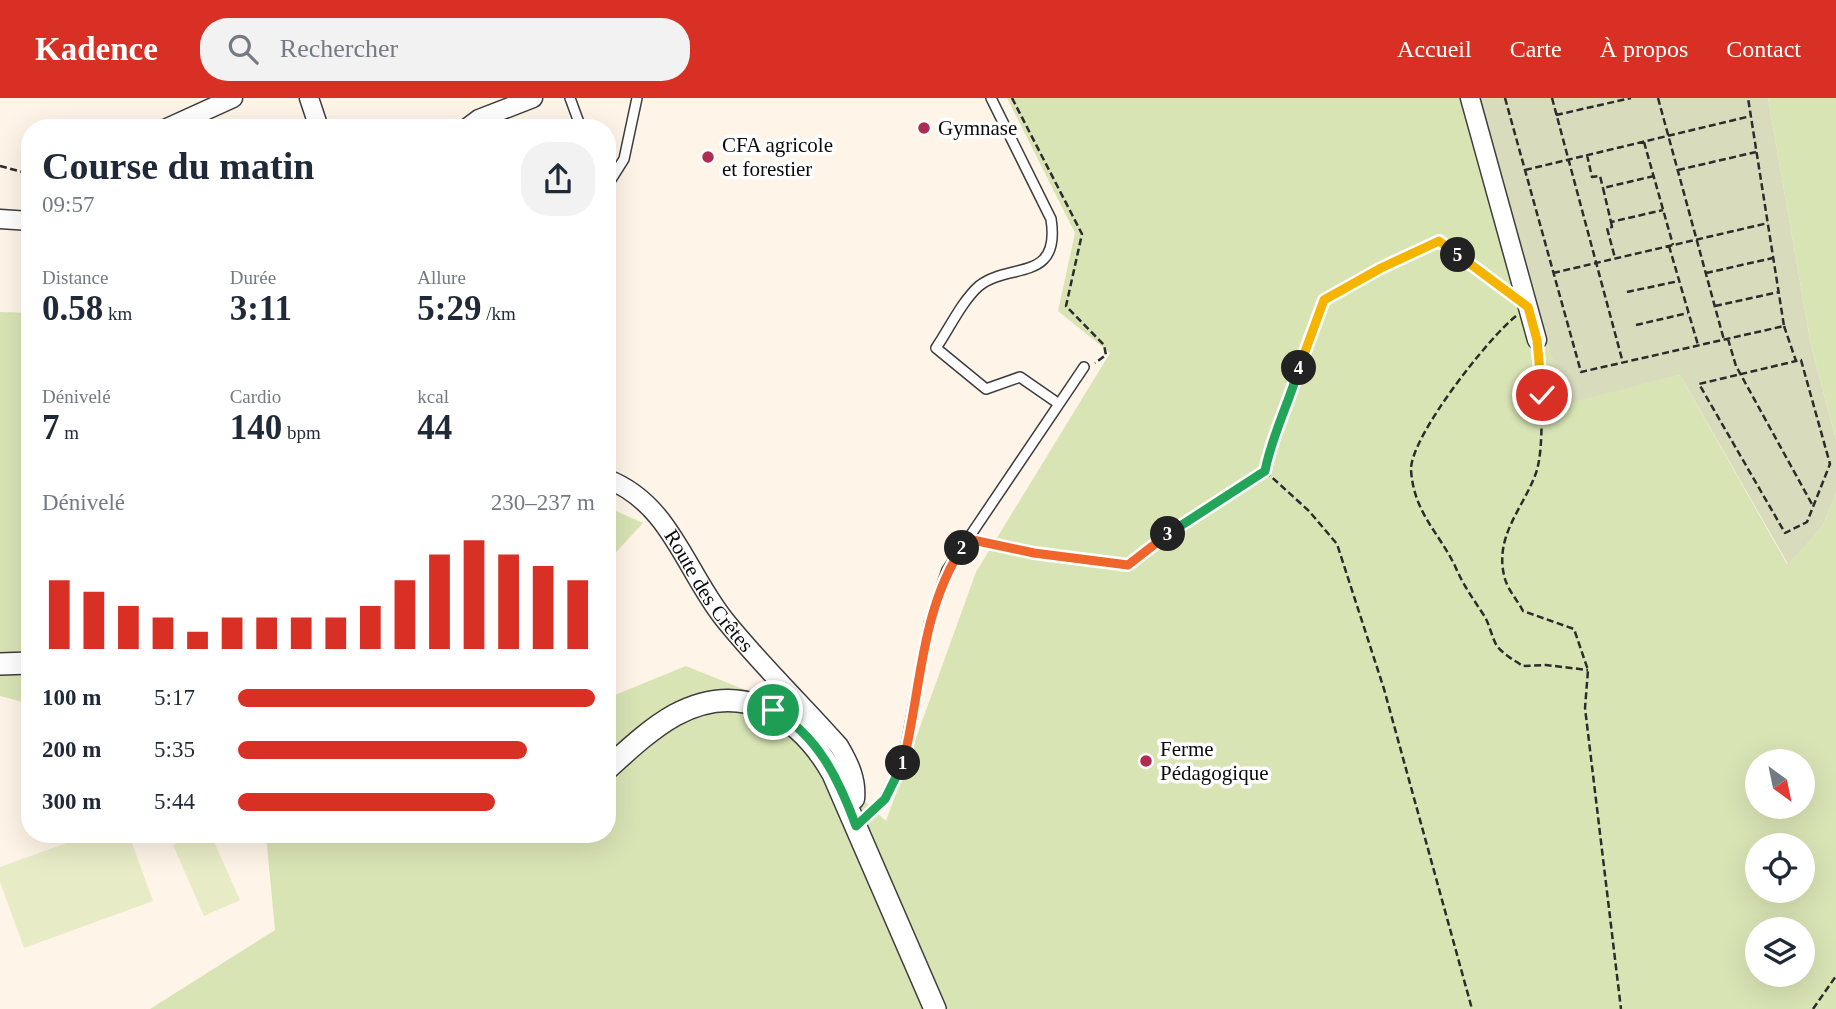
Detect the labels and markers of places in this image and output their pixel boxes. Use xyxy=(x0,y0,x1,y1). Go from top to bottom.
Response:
place label: Gymnase xyxy=(938,116,1017,140)
marker: Gymnase xyxy=(916,120,932,136)
place label: CFA agricole et forestier xyxy=(722,133,833,181)
marker: CFA agricole et forestier xyxy=(700,149,716,165)
pin: 5 xyxy=(1440,238,1476,272)
pin: 4 xyxy=(1282,350,1316,386)
pin xyxy=(1512,365,1572,425)
pin: 3 xyxy=(1150,516,1186,551)
pin: 2 xyxy=(944,531,979,566)
pin xyxy=(743,680,803,740)
place label: Ferme Pédagogique xyxy=(1160,737,1268,785)
pin: 1 xyxy=(886,746,920,780)
marker: Ferme Pédagogique xyxy=(1138,753,1154,769)

